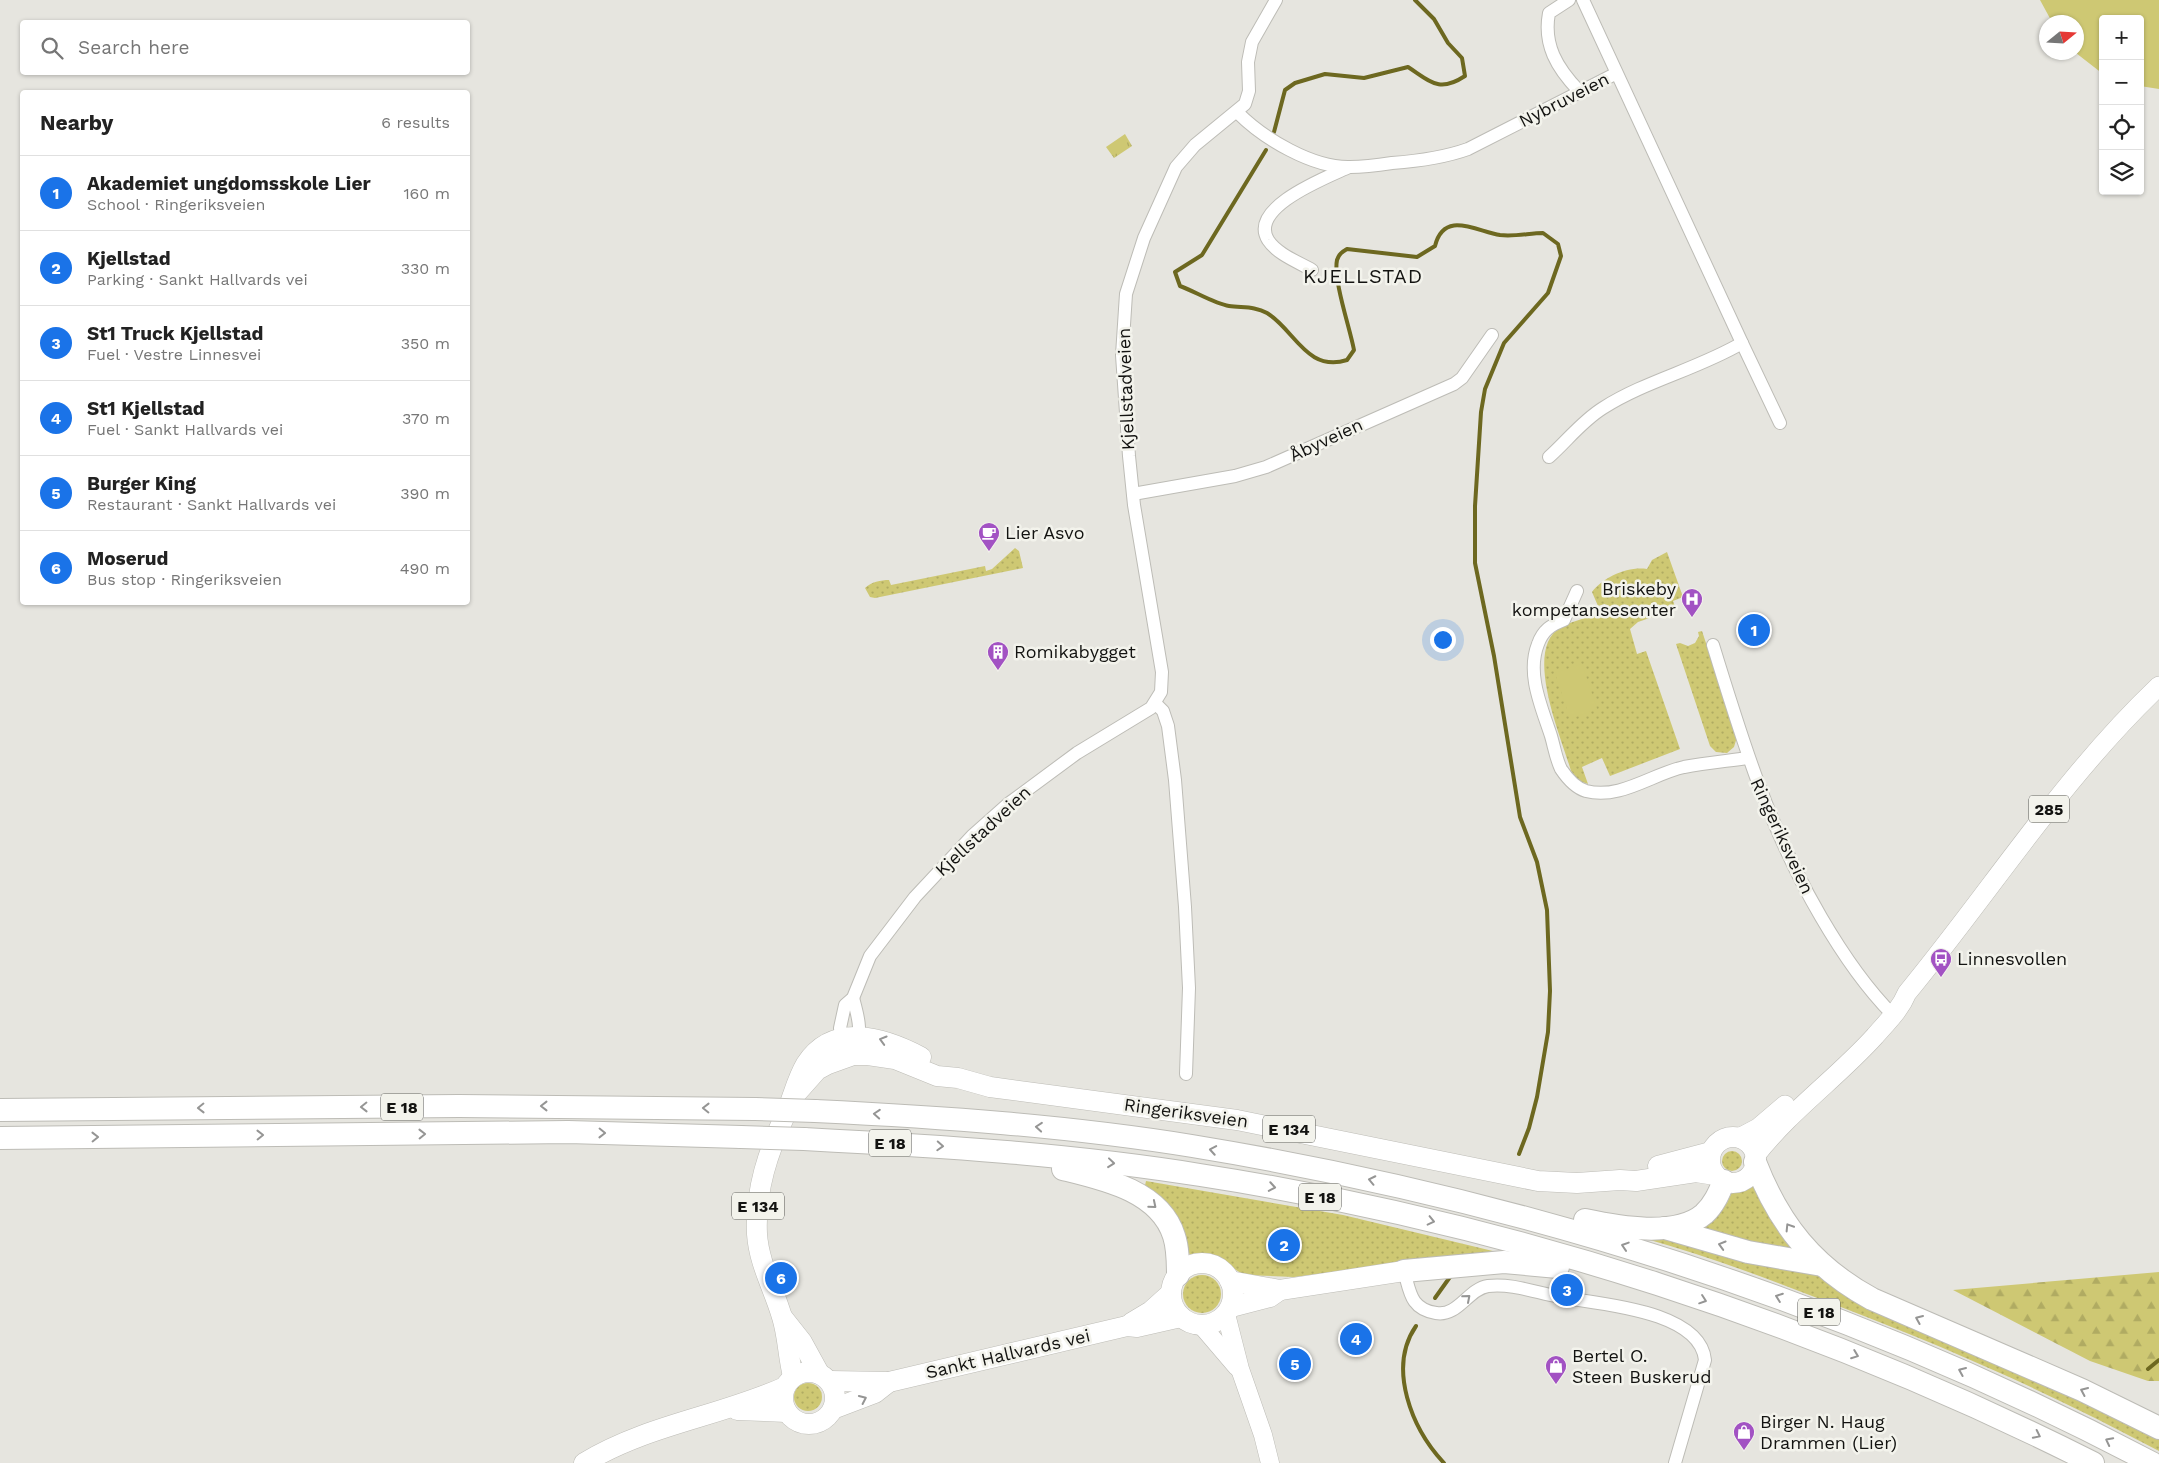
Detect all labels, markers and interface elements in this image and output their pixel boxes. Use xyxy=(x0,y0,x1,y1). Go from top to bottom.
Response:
north arrow xyxy=(2039,15,2084,60)
map controls xyxy=(2099,15,2144,195)
button: + xyxy=(2099,15,2144,60)
search box xyxy=(20,20,470,75)
icon: search xyxy=(38,34,66,62)
text: Search here xyxy=(78,36,189,59)
button: − xyxy=(2099,60,2144,105)
street label: Nybruveien xyxy=(1515,68,1612,131)
button: locate xyxy=(2099,105,2144,150)
text: Nearby xyxy=(40,110,113,135)
text: 6 results xyxy=(381,113,450,132)
button: layers xyxy=(2099,150,2144,195)
text: Akademiet ungdomsskole Lier xyxy=(87,172,371,195)
text: 1 xyxy=(53,184,59,203)
text: 160 m xyxy=(403,184,450,203)
text: School · Ringeriksveien xyxy=(87,195,266,214)
text: Kjellstad xyxy=(87,247,171,270)
text: 2 xyxy=(51,259,61,278)
text: 330 m xyxy=(401,259,450,278)
district label: KJELLSTAD xyxy=(1303,264,1423,288)
text: Parking · Sankt Hallvards vei xyxy=(87,270,308,289)
text: St1 Truck Kjellstad xyxy=(87,322,263,345)
street label: Kjellstadveien xyxy=(1113,327,1138,451)
text: 3 xyxy=(51,334,61,353)
text: 350 m xyxy=(401,334,450,353)
text: Fuel · Vestre Linnesvei xyxy=(87,345,261,364)
text: St1 Kjellstad xyxy=(87,397,205,420)
text: 4 xyxy=(51,409,61,428)
text: 370 m xyxy=(402,409,450,428)
street label: Åbyveien xyxy=(1286,413,1366,466)
text: Fuel · Sankt Hallvards vei xyxy=(87,420,283,439)
text: Burger King xyxy=(87,472,196,495)
text: 5 xyxy=(51,484,61,503)
text: 390 m xyxy=(400,484,450,503)
text: Restaurant · Sankt Hallvards vei xyxy=(87,495,336,514)
cafe icon: Lier Asvo xyxy=(977,521,1001,552)
place label: Lier Asvo xyxy=(1005,522,1085,543)
text: Moserud xyxy=(87,547,169,570)
text: 6 xyxy=(51,559,61,578)
text: 490 m xyxy=(400,559,450,578)
text: Bus stop · Ringeriksveien xyxy=(87,570,282,589)
place label: Briskeby kompetansesenter xyxy=(1512,578,1677,620)
hospital icon: Briskeby kompetansesenter xyxy=(1680,587,1704,618)
pin: 1 xyxy=(1738,611,1770,649)
your location xyxy=(1430,627,1456,653)
building icon: Romikabygget xyxy=(986,640,1010,671)
place label: Romikabygget xyxy=(1014,641,1136,662)
street label: Ringeriksveien xyxy=(1746,775,1818,897)
street label: Kjellstadveien xyxy=(931,781,1035,880)
road number: 285 xyxy=(2029,796,2069,822)
bus stop icon: Linnesvollen xyxy=(1929,947,1953,978)
place label: Linnesvollen xyxy=(1957,948,2067,969)
one-way arrow xyxy=(880,1036,888,1046)
street label: Ringeriksveien xyxy=(1123,1093,1250,1132)
road number: E 18 xyxy=(381,1094,423,1120)
one-way arrow xyxy=(540,1101,548,1111)
one-way arrow xyxy=(360,1102,368,1112)
one-way arrow xyxy=(197,1103,205,1114)
one-way arrow xyxy=(702,1103,710,1113)
one-way arrow xyxy=(872,1109,880,1120)
road number: E 134 xyxy=(1263,1116,1315,1142)
one-way arrow xyxy=(1034,1122,1042,1133)
one-way arrow xyxy=(598,1128,606,1138)
one-way arrow xyxy=(418,1129,426,1139)
one-way arrow xyxy=(256,1130,264,1140)
road number: E 18 xyxy=(869,1130,911,1156)
one-way arrow xyxy=(92,1132,99,1142)
one-way arrow xyxy=(937,1141,945,1152)
one-way arrow xyxy=(1208,1145,1217,1155)
one-way arrow xyxy=(1107,1157,1115,1168)
one-way arrow xyxy=(1368,1175,1377,1186)
one-way arrow xyxy=(1267,1181,1276,1192)
road number: E 18 xyxy=(1299,1184,1341,1210)
road number: E 134 xyxy=(732,1192,784,1220)
one-way arrow xyxy=(1148,1199,1157,1208)
one-way arrow xyxy=(1426,1215,1435,1226)
one-way arrow xyxy=(1785,1223,1795,1232)
pin: 2 xyxy=(1268,1226,1300,1264)
one-way arrow xyxy=(1718,1240,1727,1251)
one-way arrow xyxy=(1621,1242,1629,1252)
pin: 6 xyxy=(765,1259,797,1297)
pin: 3 xyxy=(1551,1271,1583,1309)
one-way arrow xyxy=(1775,1293,1784,1303)
one-way arrow xyxy=(1698,1294,1706,1304)
one-way arrow xyxy=(1462,1295,1471,1304)
road number: E 18 xyxy=(1798,1298,1840,1325)
one-way arrow xyxy=(1915,1314,1924,1325)
pin: 4 xyxy=(1340,1320,1372,1358)
street label: Sankt Hallvards vei xyxy=(924,1324,1092,1383)
pin: 5 xyxy=(1279,1345,1311,1383)
place label: Bertel O. Steen Buskerud xyxy=(1572,1345,1711,1387)
one-way arrow xyxy=(1850,1349,1859,1360)
shop icon: Bertel O. Steen Buskerud xyxy=(1544,1354,1568,1385)
one-way arrow xyxy=(1958,1366,1967,1377)
one-way arrow xyxy=(2080,1386,2089,1397)
one-way arrow xyxy=(858,1394,867,1405)
place label: Birger N. Haug Drammen (Lier) xyxy=(1760,1411,1897,1453)
shop icon: Birger N. Haug Drammen (Lier) xyxy=(1732,1420,1756,1451)
one-way arrow xyxy=(2032,1429,2041,1439)
one-way arrow xyxy=(2105,1437,2114,1447)

